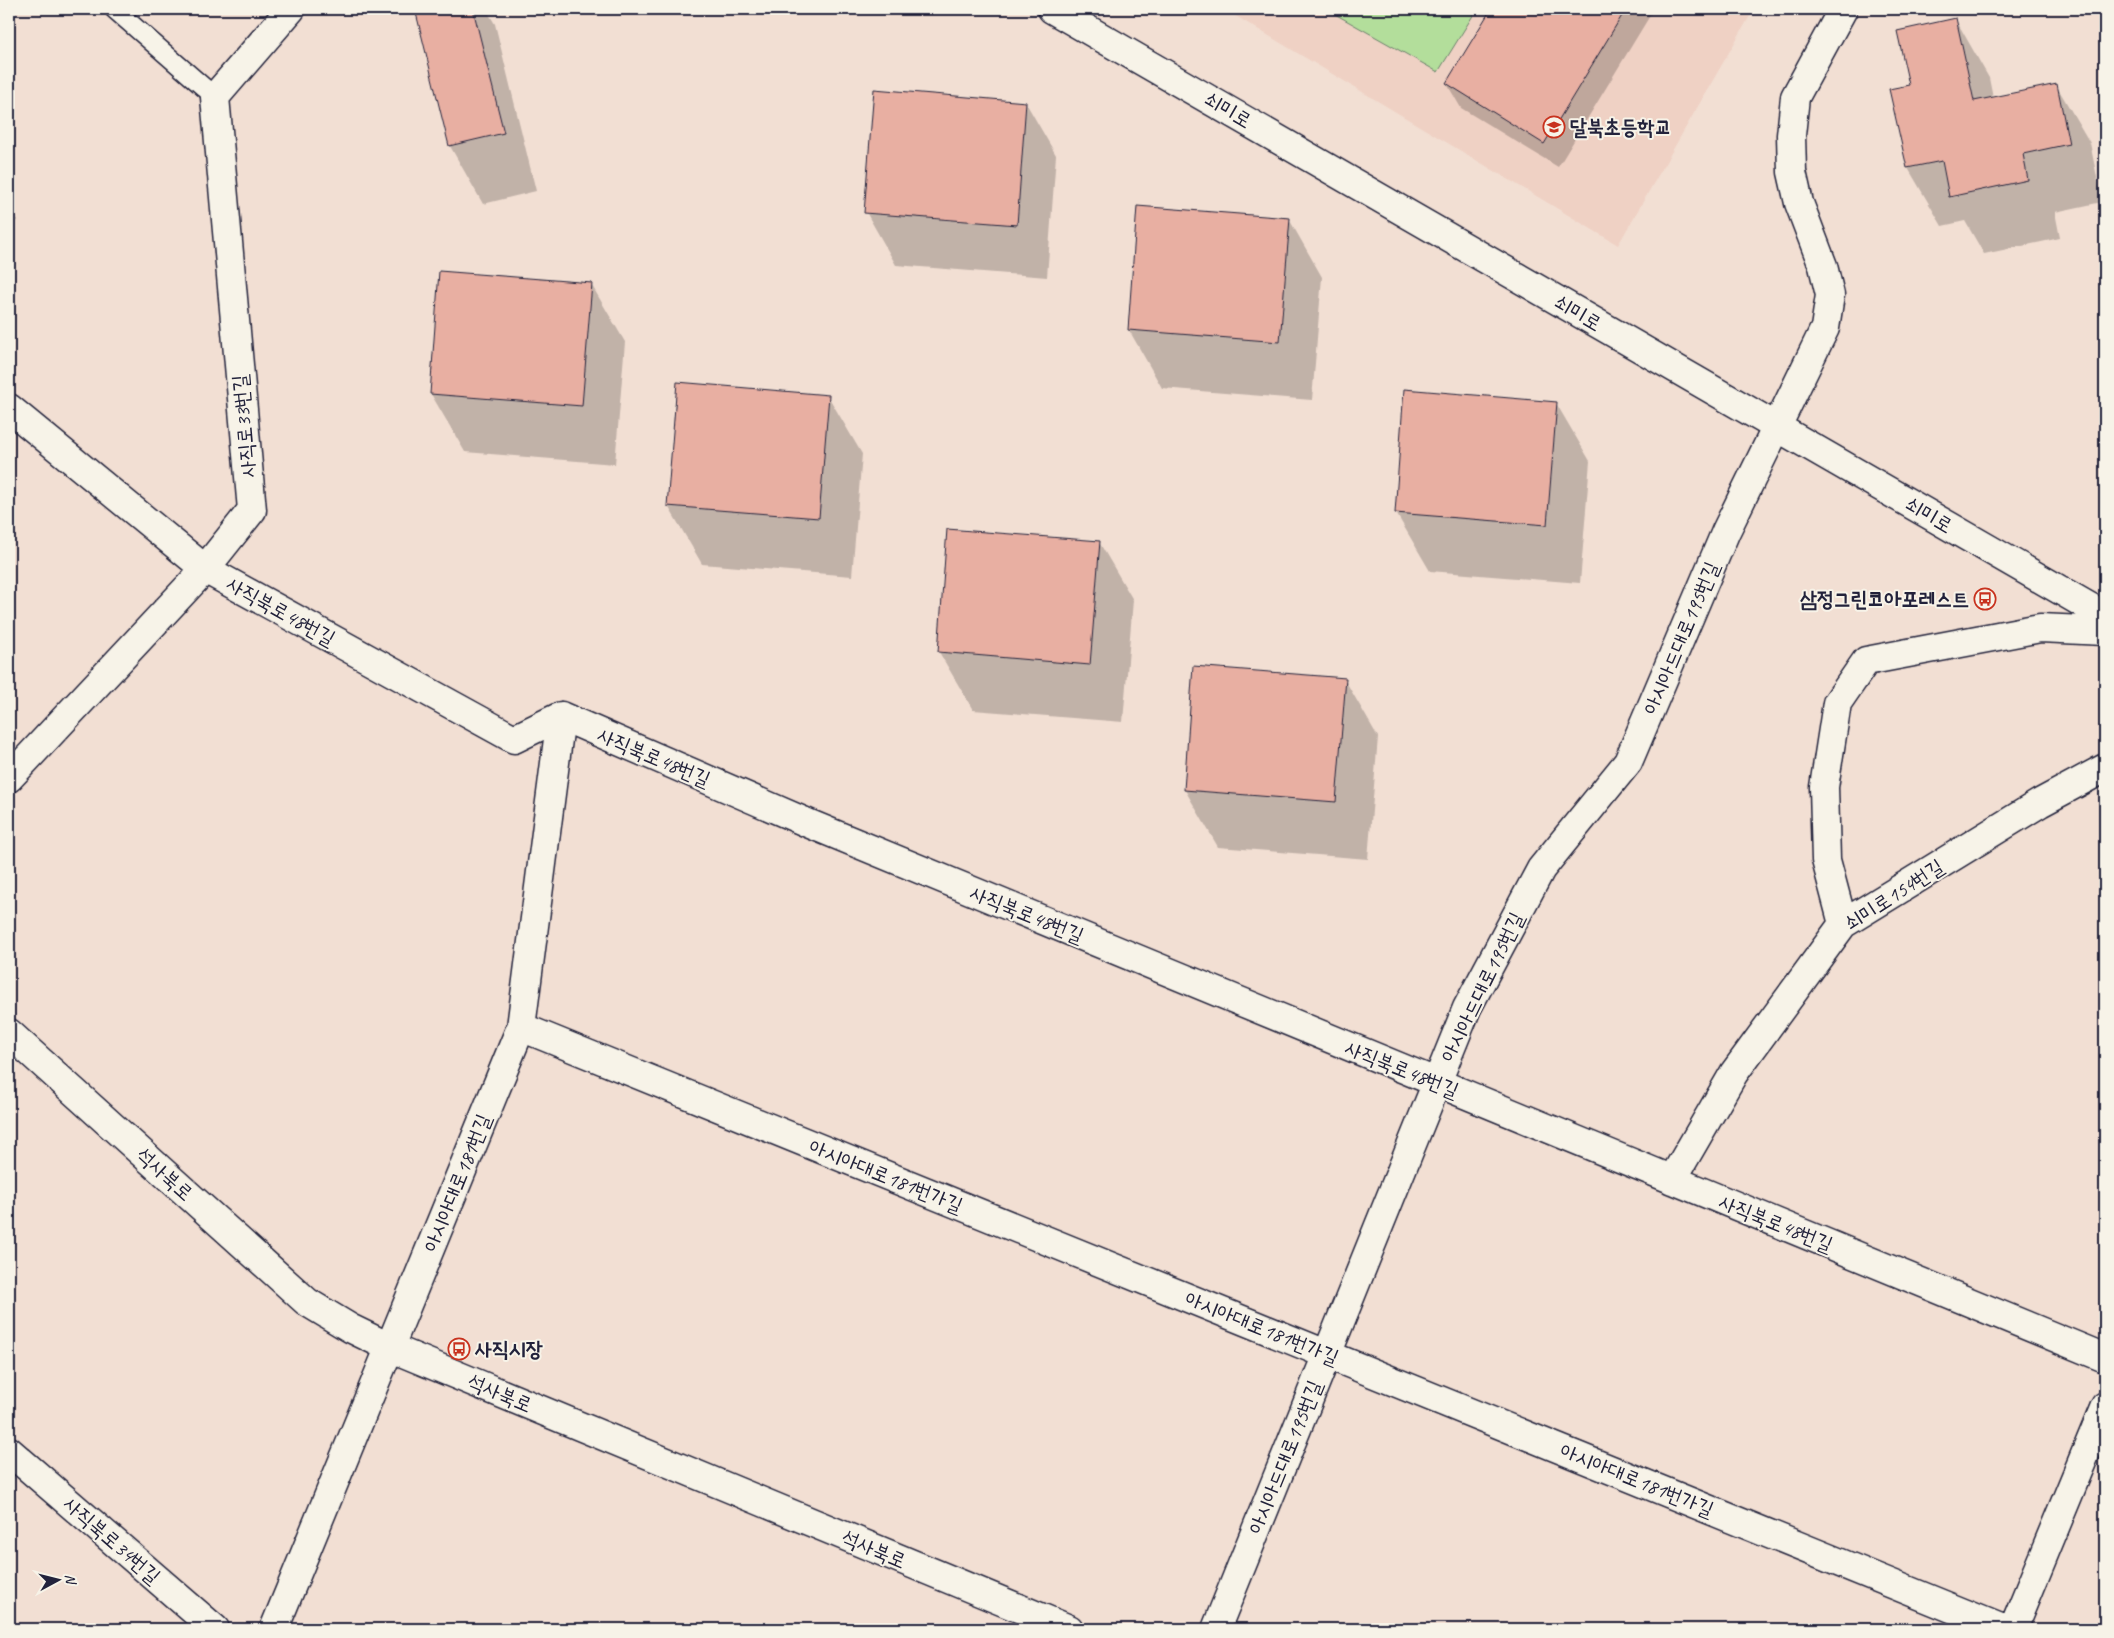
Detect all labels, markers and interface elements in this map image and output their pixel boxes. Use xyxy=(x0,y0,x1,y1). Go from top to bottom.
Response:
street label: 쇠미로 xyxy=(1200,86,1256,134)
place label: 달북초등학교 xyxy=(1570,114,1671,140)
school or university icon: 달북초등학교 xyxy=(1542,115,1566,139)
street label: 쇠미로 xyxy=(1550,289,1606,337)
street label: 사직로33번길 xyxy=(227,373,261,479)
street label: 쇠미로 xyxy=(1901,491,1957,539)
street label: 아시아드대로195번길 xyxy=(1637,558,1725,718)
street label: 사직북로48번길 xyxy=(222,570,340,652)
place label: 삼정그린코아포레스트 xyxy=(1800,586,1969,612)
bus stop icon: 삼정그린코아포레스트 xyxy=(1973,587,1997,611)
street label: 사직북로48번길 xyxy=(594,722,715,793)
street label: 쇠미로154번길 xyxy=(1840,853,1948,937)
street label: 사직북로48번길 xyxy=(966,879,1088,949)
street label: 아시아드대로195번길 xyxy=(1434,908,1530,1066)
street label: 사직북로48번길 xyxy=(1341,1034,1463,1104)
street label: 아시아대로181번길 xyxy=(417,1110,497,1256)
street label: 아시아대로181번가길 xyxy=(805,1133,967,1219)
street label: 석사북로 xyxy=(131,1142,199,1206)
street label: 사직북로48번길 xyxy=(1715,1188,1837,1258)
street label: 아시아대로181번가길 xyxy=(1181,1285,1343,1371)
place label: 사직시장 xyxy=(474,1336,543,1362)
bus stop icon: 사직시장 xyxy=(447,1337,471,1361)
street label: 석사북로 xyxy=(464,1368,536,1418)
street label: 아시아드대로195번길 xyxy=(1242,1376,1328,1538)
street label: 아시아대로181번가길 xyxy=(1556,1437,1718,1523)
street label: 사직북로34번길 xyxy=(58,1491,166,1589)
street label: 석사북로 xyxy=(838,1524,910,1574)
north arrow xyxy=(32,1556,82,1606)
text: N xyxy=(61,1573,80,1586)

